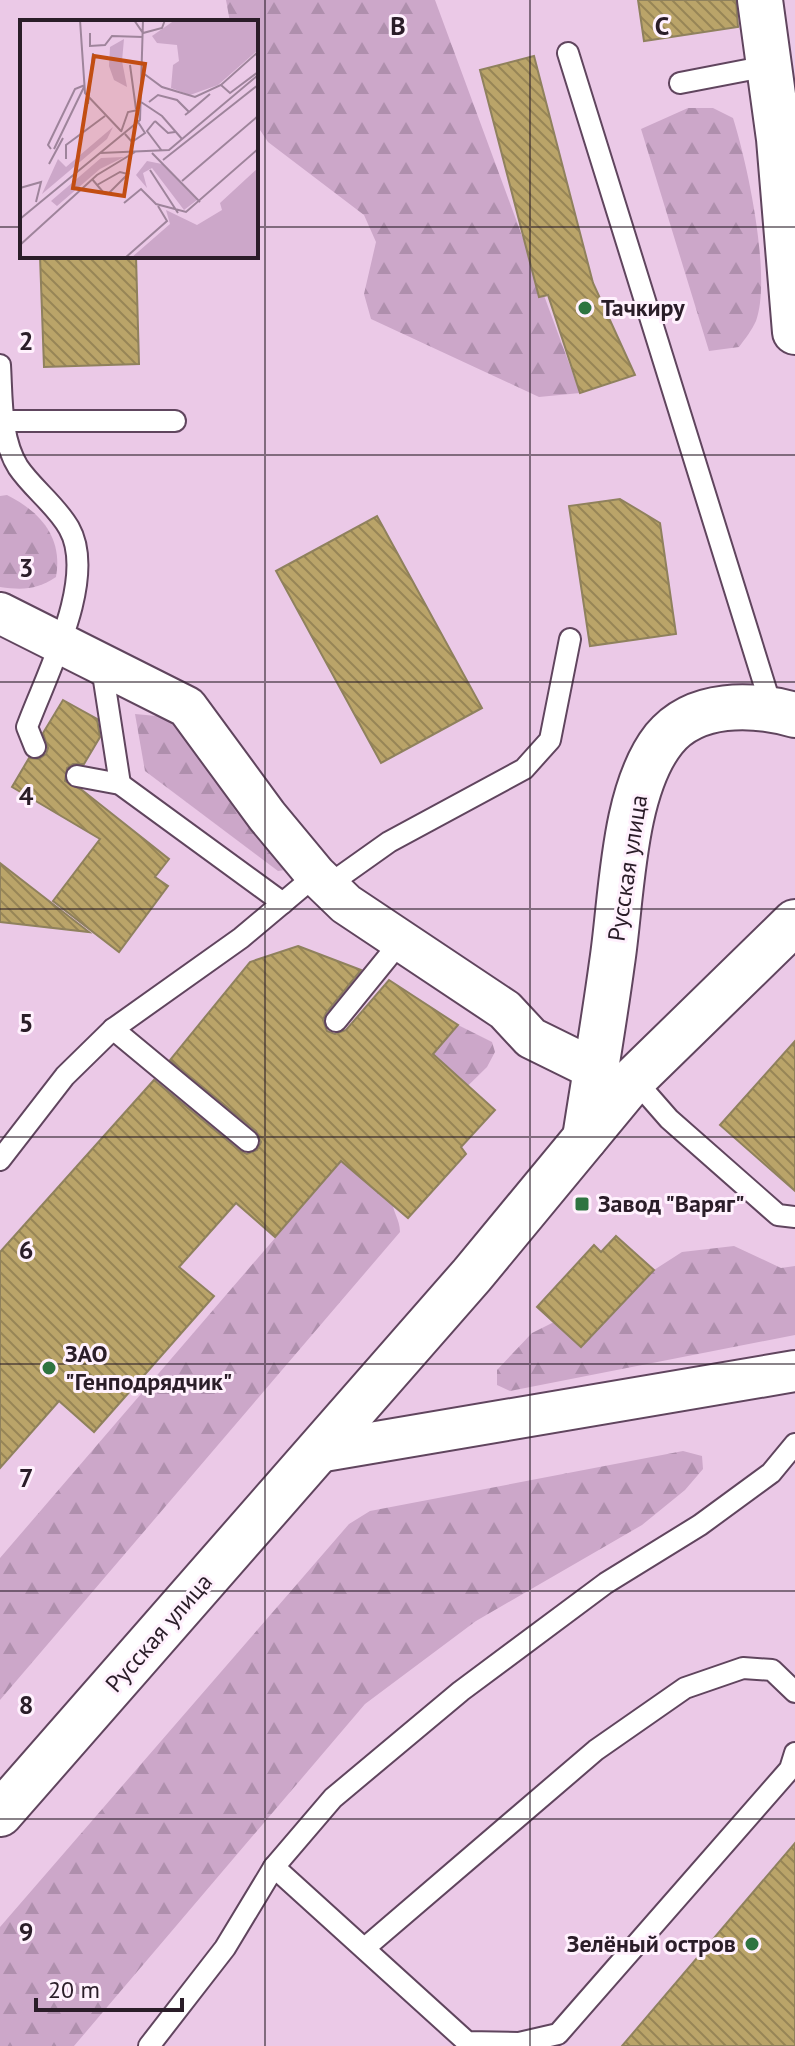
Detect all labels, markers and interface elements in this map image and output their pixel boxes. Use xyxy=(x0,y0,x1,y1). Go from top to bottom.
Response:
text: B xyxy=(390,9,406,42)
text: C xyxy=(655,9,669,42)
inset map xyxy=(20,20,258,258)
place label: Тачкиру xyxy=(601,292,685,323)
marker: Тачкиру xyxy=(576,299,594,317)
text: 2 xyxy=(19,324,33,357)
text: 3 xyxy=(19,551,33,584)
text: 4 xyxy=(19,779,34,812)
street label: Русская улица xyxy=(601,792,654,943)
text: 5 xyxy=(19,1006,33,1039)
place label: Завод "Варяг" xyxy=(598,1188,745,1219)
marker: Завод "Варяг" xyxy=(573,1195,591,1213)
text: 6 xyxy=(19,1233,33,1266)
place label: ЗАО "Генподрядчик" xyxy=(65,1338,232,1397)
marker: ЗАО "Генподрядчик" xyxy=(40,1359,58,1377)
text: 7 xyxy=(19,1461,33,1494)
street label: Русская улица xyxy=(98,1567,219,1699)
text: 8 xyxy=(19,1688,33,1721)
text: 9 xyxy=(19,1915,33,1948)
place label: Зелёный остров xyxy=(567,1928,736,1959)
marker: Зелёный остров xyxy=(743,1935,761,1953)
scale bar xyxy=(36,1962,182,2012)
text: 20 m xyxy=(48,1974,100,2005)

